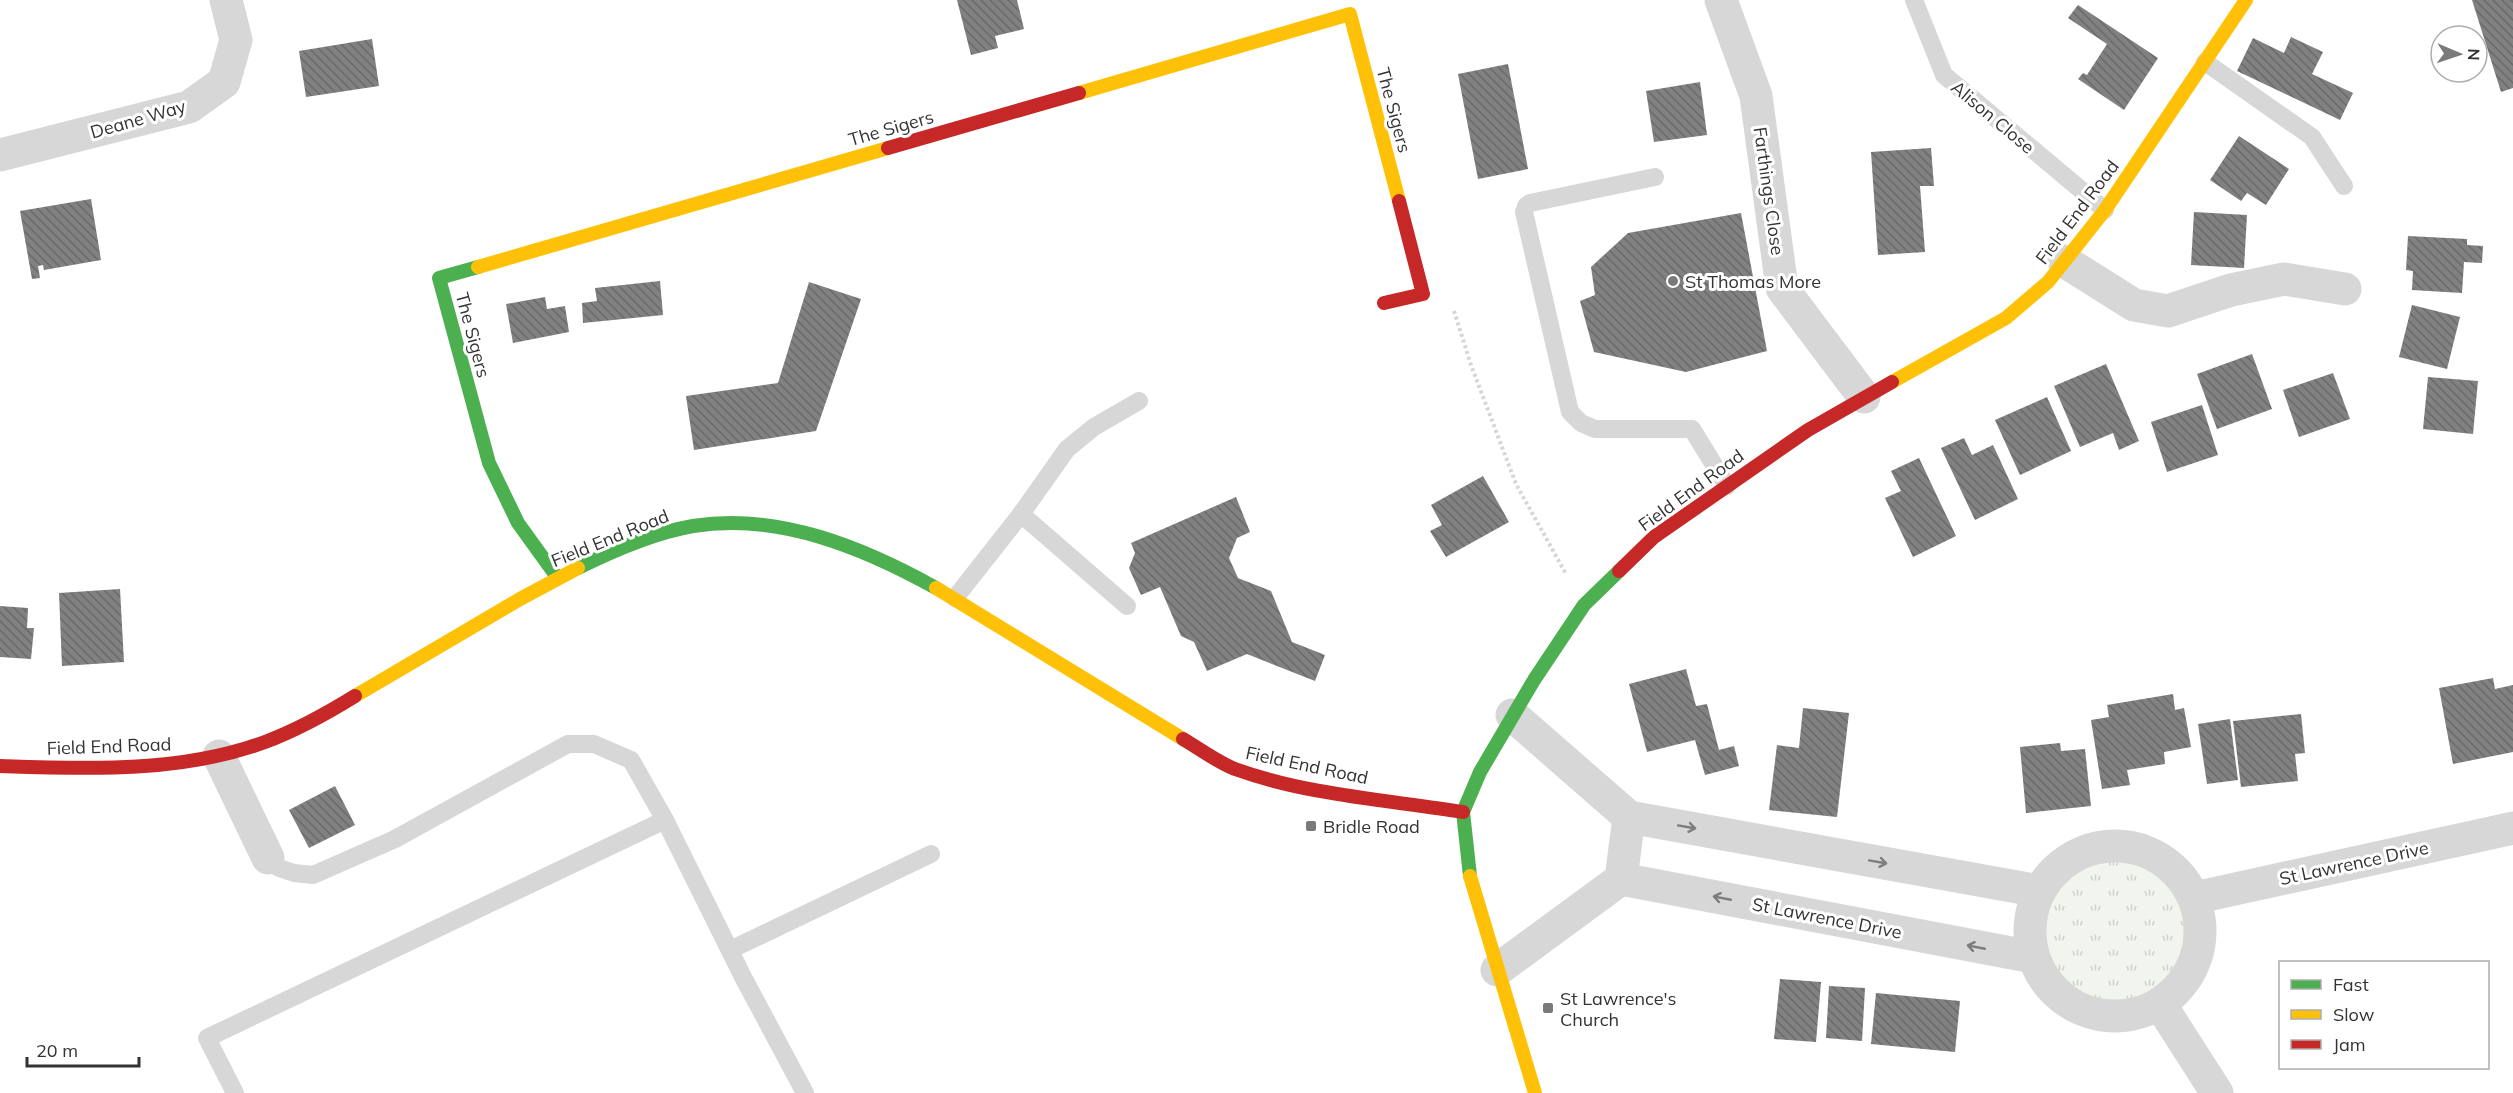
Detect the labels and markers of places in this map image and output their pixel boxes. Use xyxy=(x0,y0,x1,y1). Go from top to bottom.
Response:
place label: St Thomas More xyxy=(1685,270,1821,293)
marker: St Thomas More xyxy=(1666,274,1680,288)
place label: Bridle Road xyxy=(1323,815,1420,838)
marker: Bridle Road xyxy=(1304,819,1318,833)
place label: St Lawrence's Church xyxy=(1560,987,1677,1031)
marker: St Lawrence's Church xyxy=(1541,1001,1555,1015)

